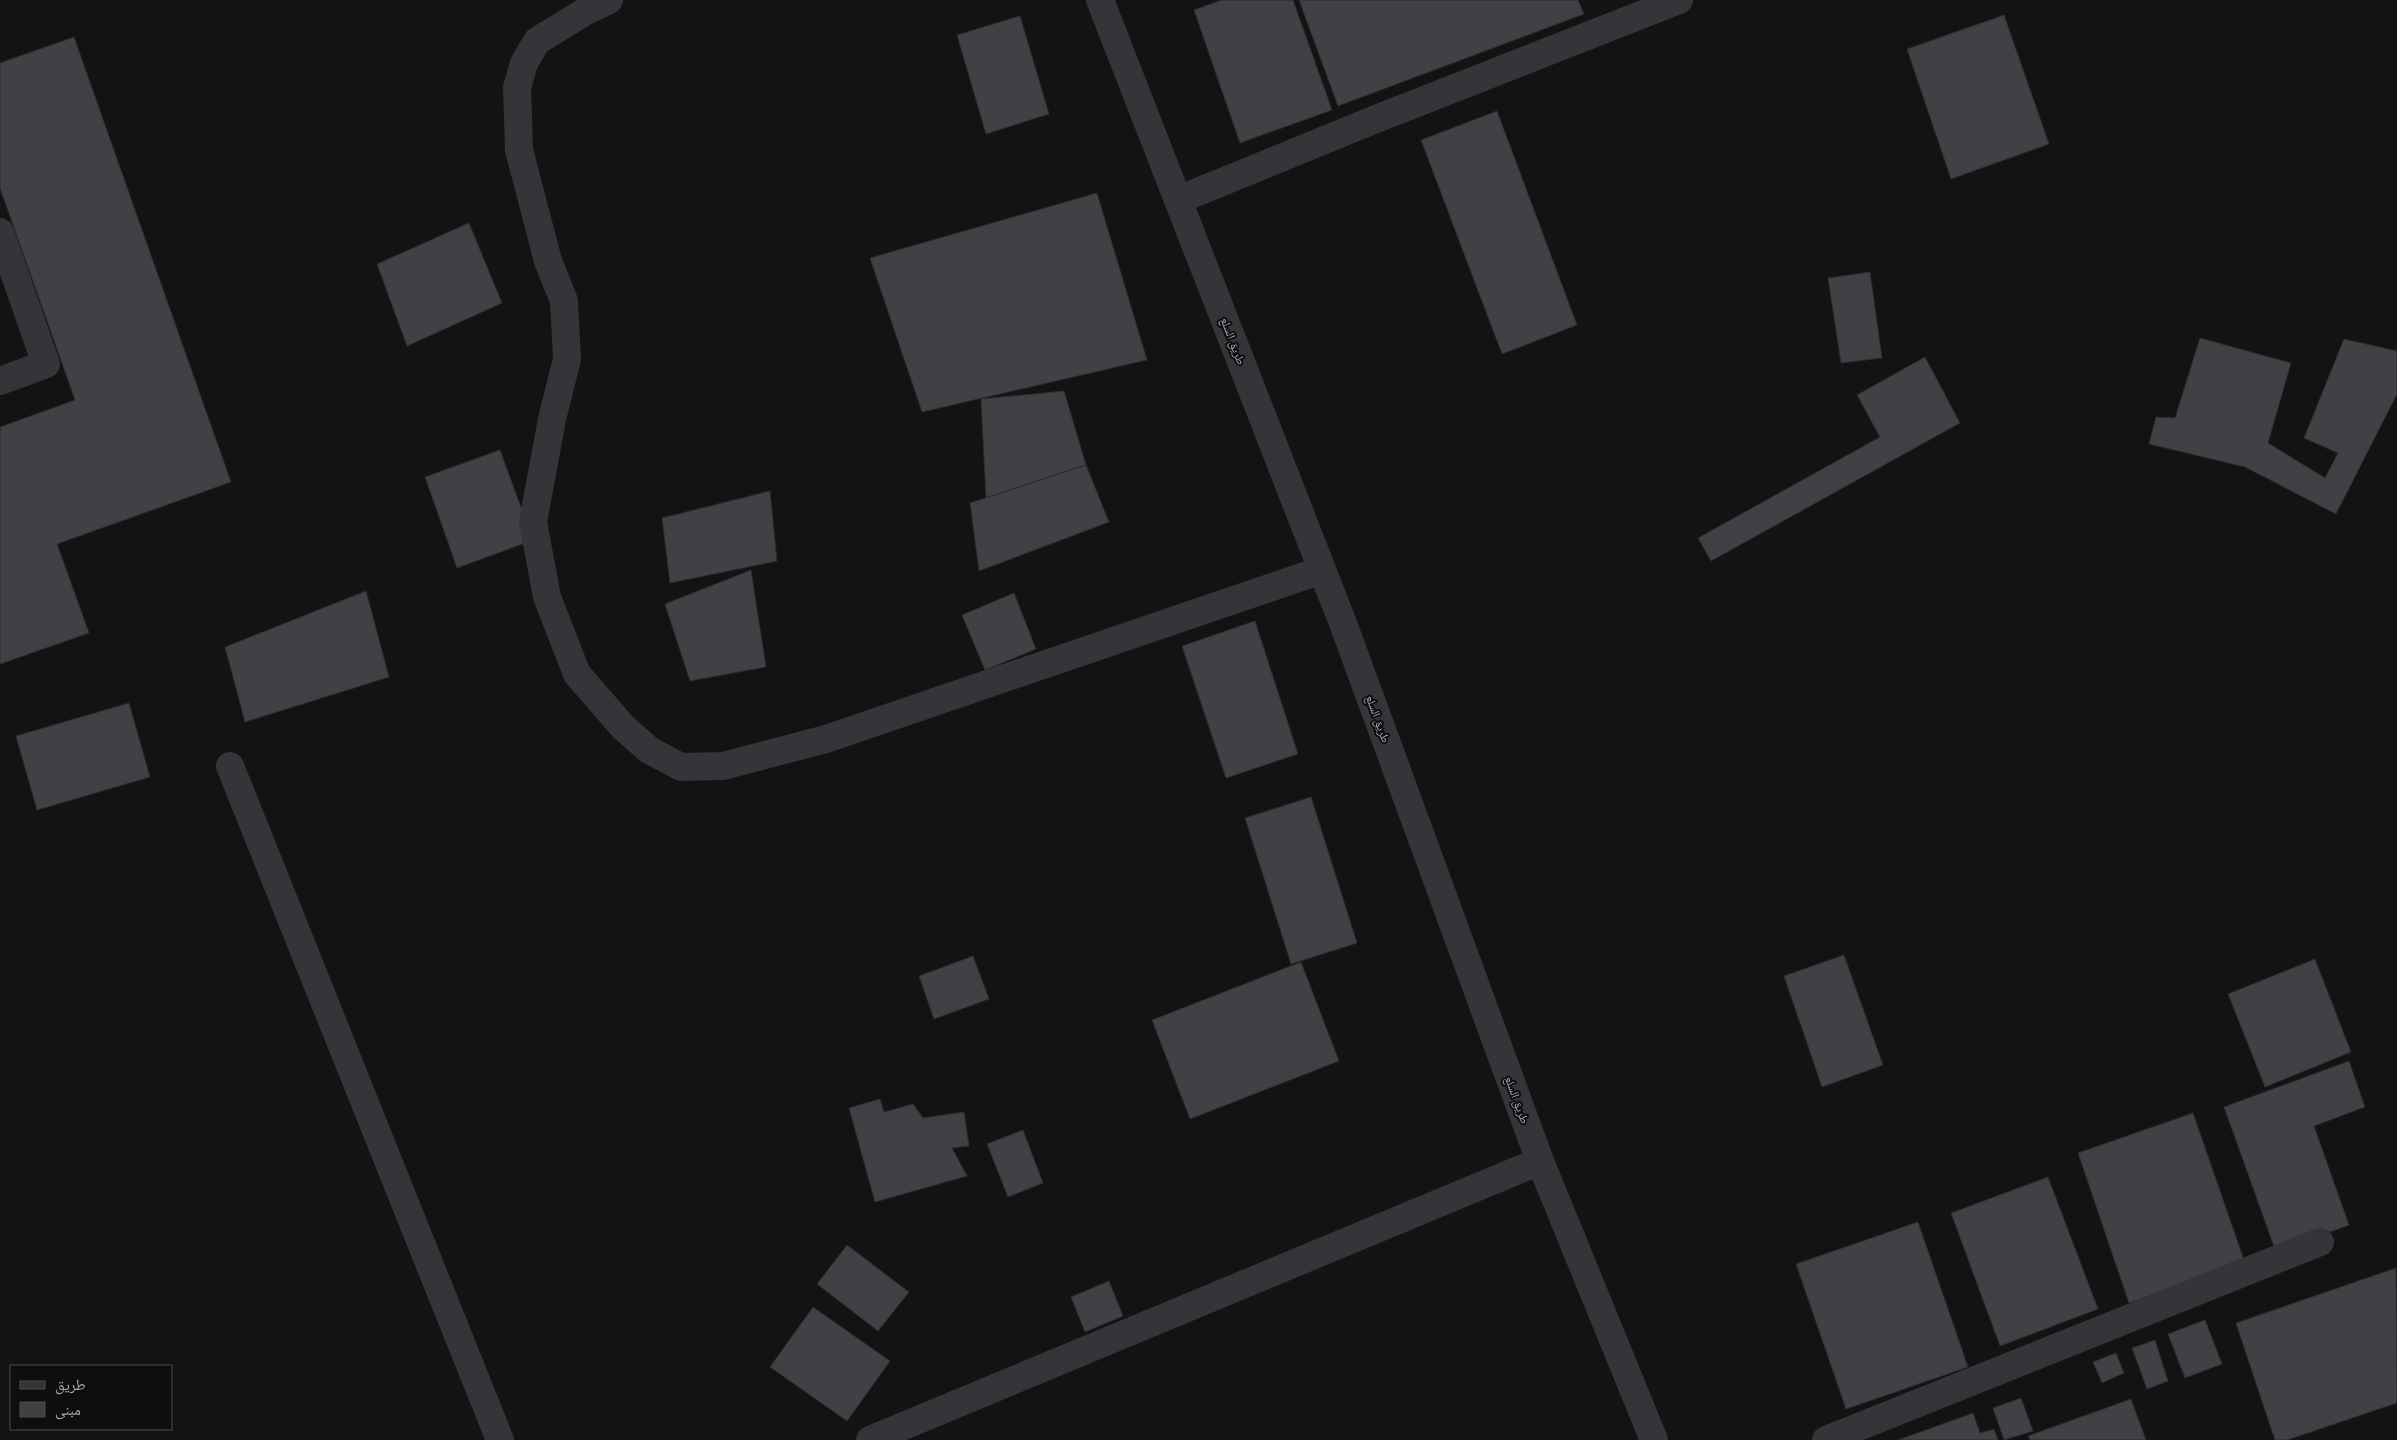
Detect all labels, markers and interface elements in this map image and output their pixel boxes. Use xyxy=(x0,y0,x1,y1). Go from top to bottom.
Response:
street label: طريق السلع xyxy=(1217,315,1248,367)
street label: طريق السلع xyxy=(1363,693,1393,745)
street label: طريق السلع xyxy=(1502,1074,1532,1126)
legend xyxy=(10,1365,172,1430)
text: طريق xyxy=(55,1376,86,1395)
text: مبنى xyxy=(55,1401,81,1420)

